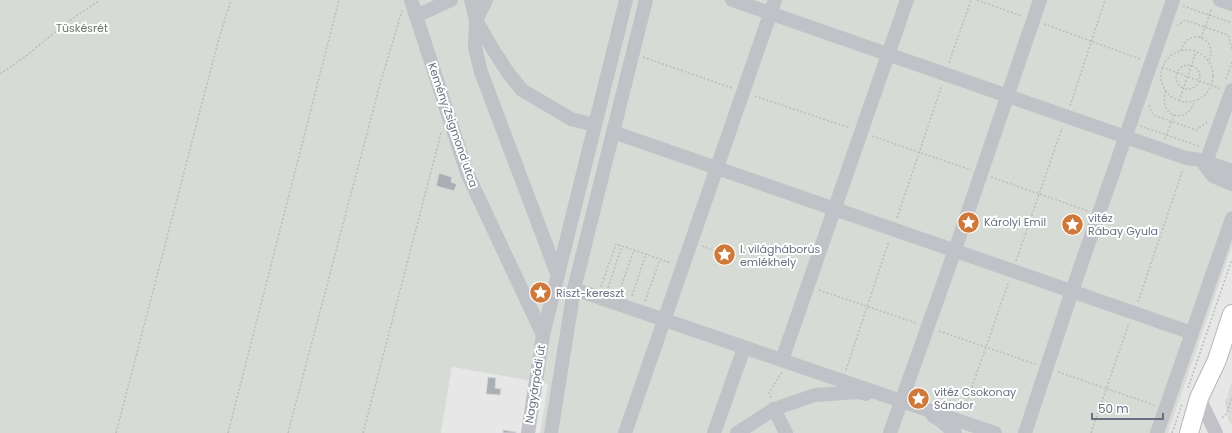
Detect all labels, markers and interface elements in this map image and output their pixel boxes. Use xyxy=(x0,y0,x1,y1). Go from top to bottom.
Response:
park label: Tüskésrét xyxy=(56,20,108,36)
street label: Kemény Zsigmond utca xyxy=(424,61,482,189)
place icon: Károlyi Emil xyxy=(955,209,981,235)
place label: vitéz Rábay Gyula xyxy=(1088,210,1158,239)
place icon: vitéz Rábay Gyula xyxy=(1060,211,1086,237)
place label: Károlyi Emil xyxy=(984,214,1046,230)
place label: I. világháborús emlékhely xyxy=(740,241,821,270)
place icon: I. világháborús emlékhely xyxy=(712,242,738,268)
place icon: Riszt-kereszt xyxy=(528,280,554,306)
place label: Riszt-kereszt xyxy=(556,285,624,301)
street label: Nagyárpádi út xyxy=(521,344,549,424)
place label: vitéz Csokonay Sándor xyxy=(934,384,1017,413)
place icon: vitéz Csokonay Sándor xyxy=(906,385,932,411)
scale bar xyxy=(1092,395,1163,421)
text: 50 m xyxy=(1098,400,1129,417)

